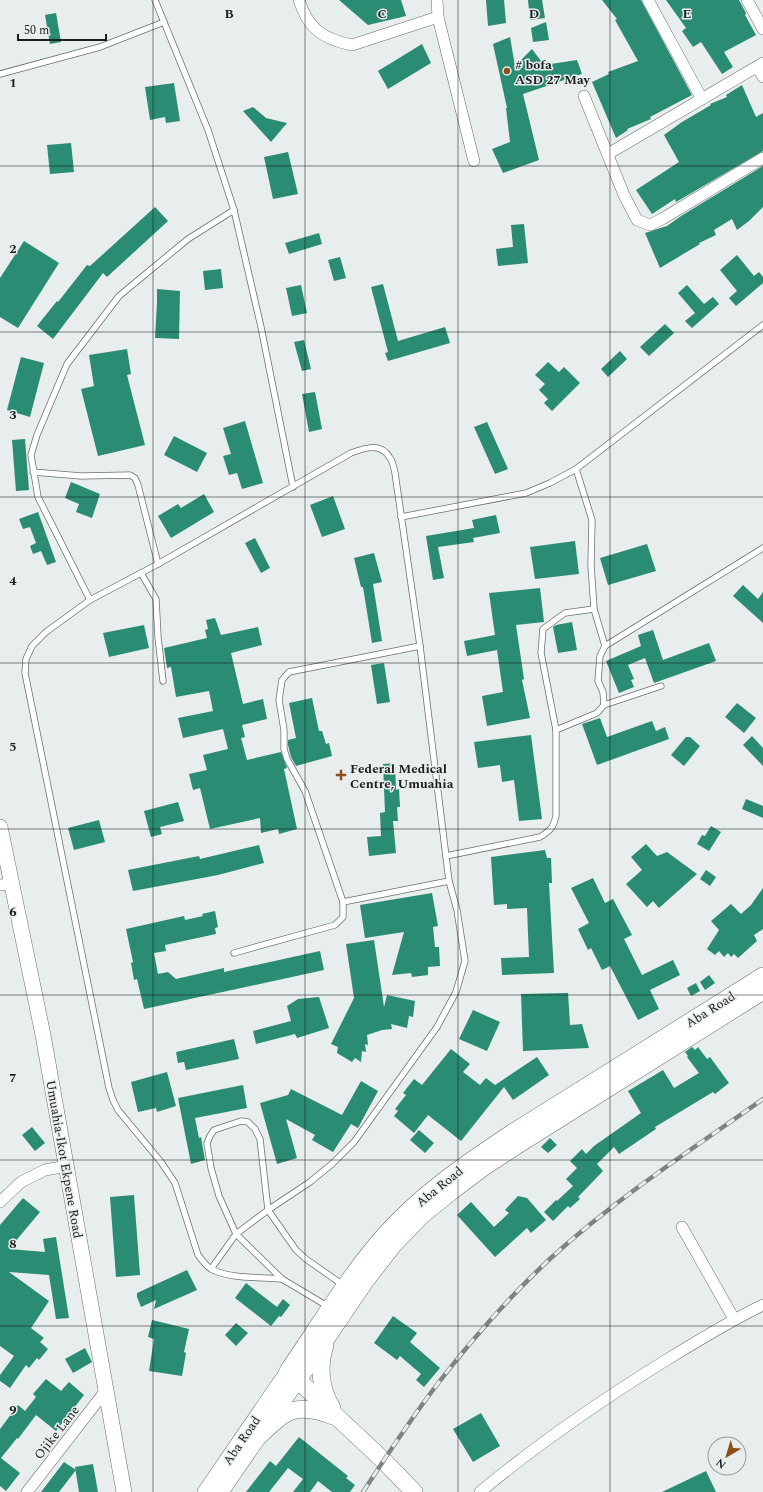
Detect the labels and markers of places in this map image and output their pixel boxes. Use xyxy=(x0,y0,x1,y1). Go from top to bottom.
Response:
place label: # bofa ASD 27 May xyxy=(515,55,591,90)
marker: # bofa ASD 27 May xyxy=(502,66,512,76)
place label: Federal Medical Centre, Umuahia xyxy=(350,759,454,794)
marker: Federal Medical Centre, Umuahia xyxy=(335,769,347,781)

